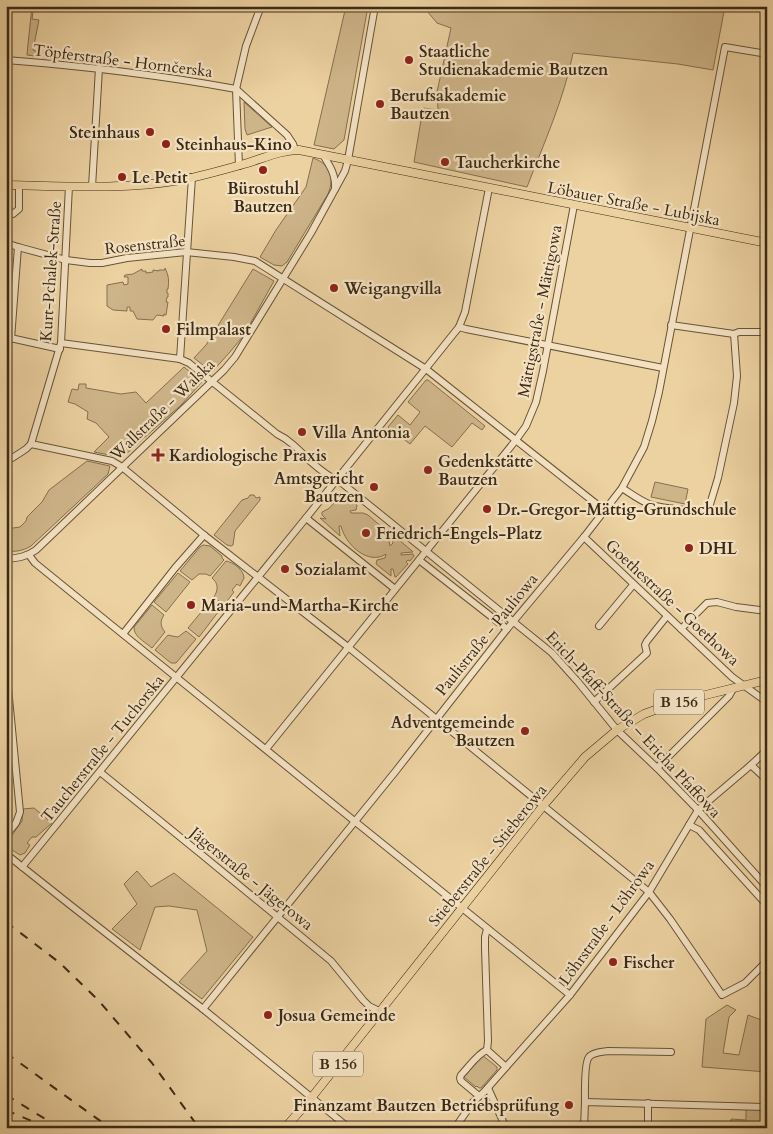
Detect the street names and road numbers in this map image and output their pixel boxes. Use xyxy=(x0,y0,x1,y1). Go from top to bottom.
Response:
street label: Töpferstraße - Hornčerska xyxy=(32,39,214,83)
street label: Löbauer Straße - Lubijska xyxy=(546,176,722,232)
street label: Kurt-Pchalek-Straße xyxy=(35,200,67,342)
street label: Mättigstraße - Mättigowa xyxy=(512,223,568,399)
street label: Rosenstraße xyxy=(103,230,187,260)
street label: Wallstraße - Walska xyxy=(105,354,220,466)
street label: Goethestraße - Goethowa xyxy=(600,535,744,671)
street label: Paulistraße - Pauliowa xyxy=(431,569,543,700)
street label: Erich-Pfaff-Straße – Ericha Pfaffowa xyxy=(541,626,726,823)
street label: Taucherstraße - Tuchorska xyxy=(36,670,169,827)
road number: B 156 xyxy=(654,690,704,714)
street label: Stieberstraße - Stieberowa xyxy=(423,780,552,931)
street label: Jägerstraße - Jägerowa xyxy=(183,821,318,936)
street label: Löhrstraße - Löhrowa xyxy=(554,855,660,990)
road number: B 156 xyxy=(313,1052,363,1076)

